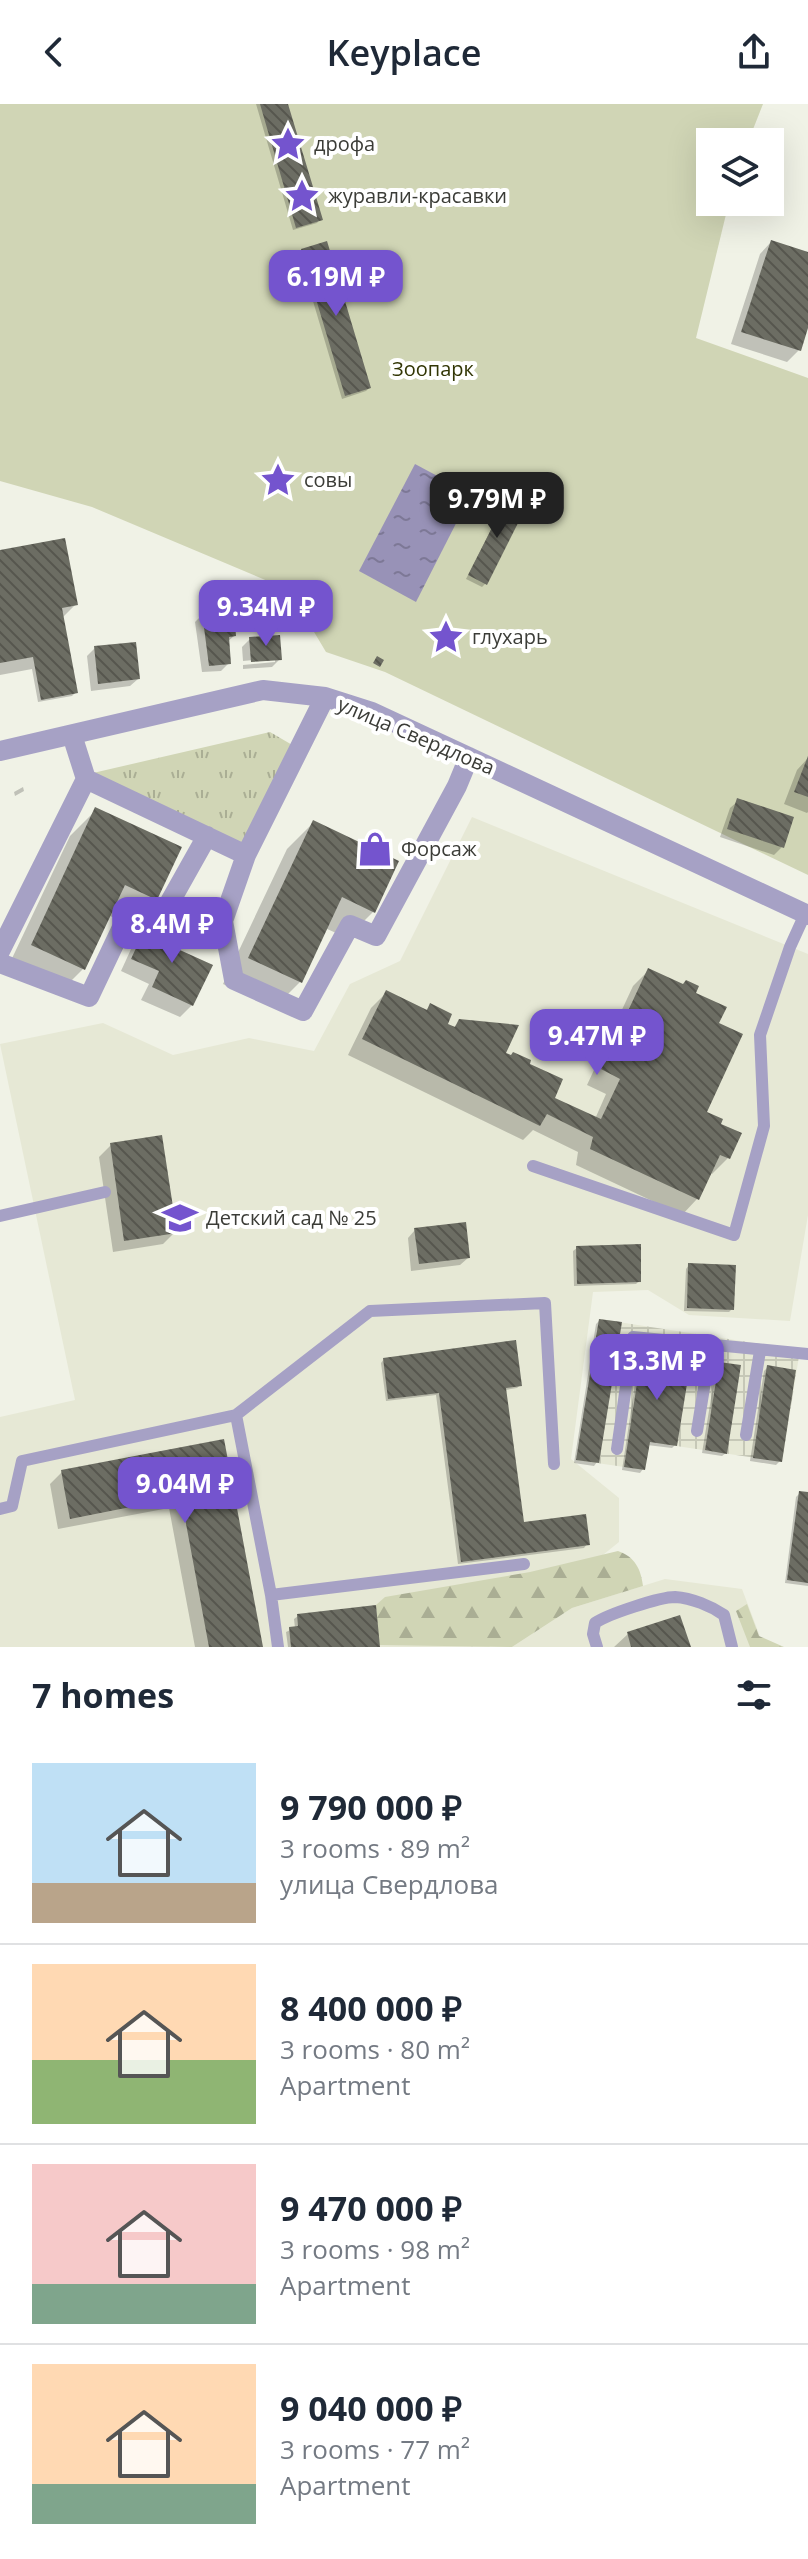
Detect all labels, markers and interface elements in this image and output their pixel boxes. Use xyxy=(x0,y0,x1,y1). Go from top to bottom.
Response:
text: Keyplace xyxy=(327,28,481,77)
icon: back xyxy=(32,30,76,74)
icon: share xyxy=(732,30,776,74)
place icon: дрофа xyxy=(269,125,307,163)
map controls xyxy=(696,128,784,216)
button: layers xyxy=(696,128,784,216)
place label: дрофа xyxy=(314,130,375,157)
place icon: журавли-красавки xyxy=(283,177,321,215)
place label: журавли-красавки xyxy=(328,182,507,209)
pin: 6.19M ₽ xyxy=(262,250,410,318)
text: 6.19M ₽ xyxy=(287,258,385,294)
park label: Зоопарк xyxy=(392,355,475,382)
place icon: совы xyxy=(259,461,297,499)
place label: совы xyxy=(304,466,352,493)
pin: 9.79M ₽ xyxy=(423,472,571,540)
text: 9.79M ₽ xyxy=(448,480,546,516)
pin: 9.34M ₽ xyxy=(192,580,340,648)
text: 9.34M ₽ xyxy=(217,588,315,624)
place icon: глухарь xyxy=(427,618,465,656)
place label: глухарь xyxy=(472,623,548,650)
street label: улица Свердлова xyxy=(334,690,499,781)
shop icon: Форсаж xyxy=(356,830,394,868)
place label: Форсаж xyxy=(401,835,477,862)
pin: 8.4M ₽ xyxy=(107,897,237,965)
text: 8.4M ₽ xyxy=(130,905,214,941)
pin: 9.47M ₽ xyxy=(523,1009,671,1077)
text: 9.47M ₽ xyxy=(548,1017,646,1053)
school or university icon: Детский сад № 25 xyxy=(161,1199,199,1237)
place label: Детский сад № 25 xyxy=(206,1204,377,1231)
pin: 13.3M ₽ xyxy=(583,1334,731,1402)
text: 13.3M ₽ xyxy=(608,1342,706,1378)
pin: 9.04M ₽ xyxy=(111,1457,259,1525)
text: 9.04M ₽ xyxy=(136,1465,234,1501)
text: 7 homes xyxy=(32,1672,174,1718)
icon: filters xyxy=(732,1673,776,1717)
text: 9 790 000 ₽ xyxy=(280,1784,462,1830)
icon: home xyxy=(96,1795,192,1891)
text: 3 rooms · 89 m² xyxy=(280,1830,470,1866)
text: улица Свердлова xyxy=(280,1866,499,1902)
text: 8 400 000 ₽ xyxy=(280,1985,462,2031)
icon: home xyxy=(96,1996,192,2092)
text: 3 rooms · 80 m² xyxy=(280,2031,470,2067)
text: Apartment xyxy=(280,2067,411,2103)
text: 9 470 000 ₽ xyxy=(280,2185,462,2231)
icon: home xyxy=(96,2196,192,2292)
text: 3 rooms · 98 m² xyxy=(280,2231,470,2267)
text: Apartment xyxy=(280,2267,411,2303)
text: 9 040 000 ₽ xyxy=(280,2385,462,2431)
icon: home xyxy=(96,2396,192,2492)
text: 3 rooms · 77 m² xyxy=(280,2431,470,2467)
text: Apartment xyxy=(280,2467,411,2503)

